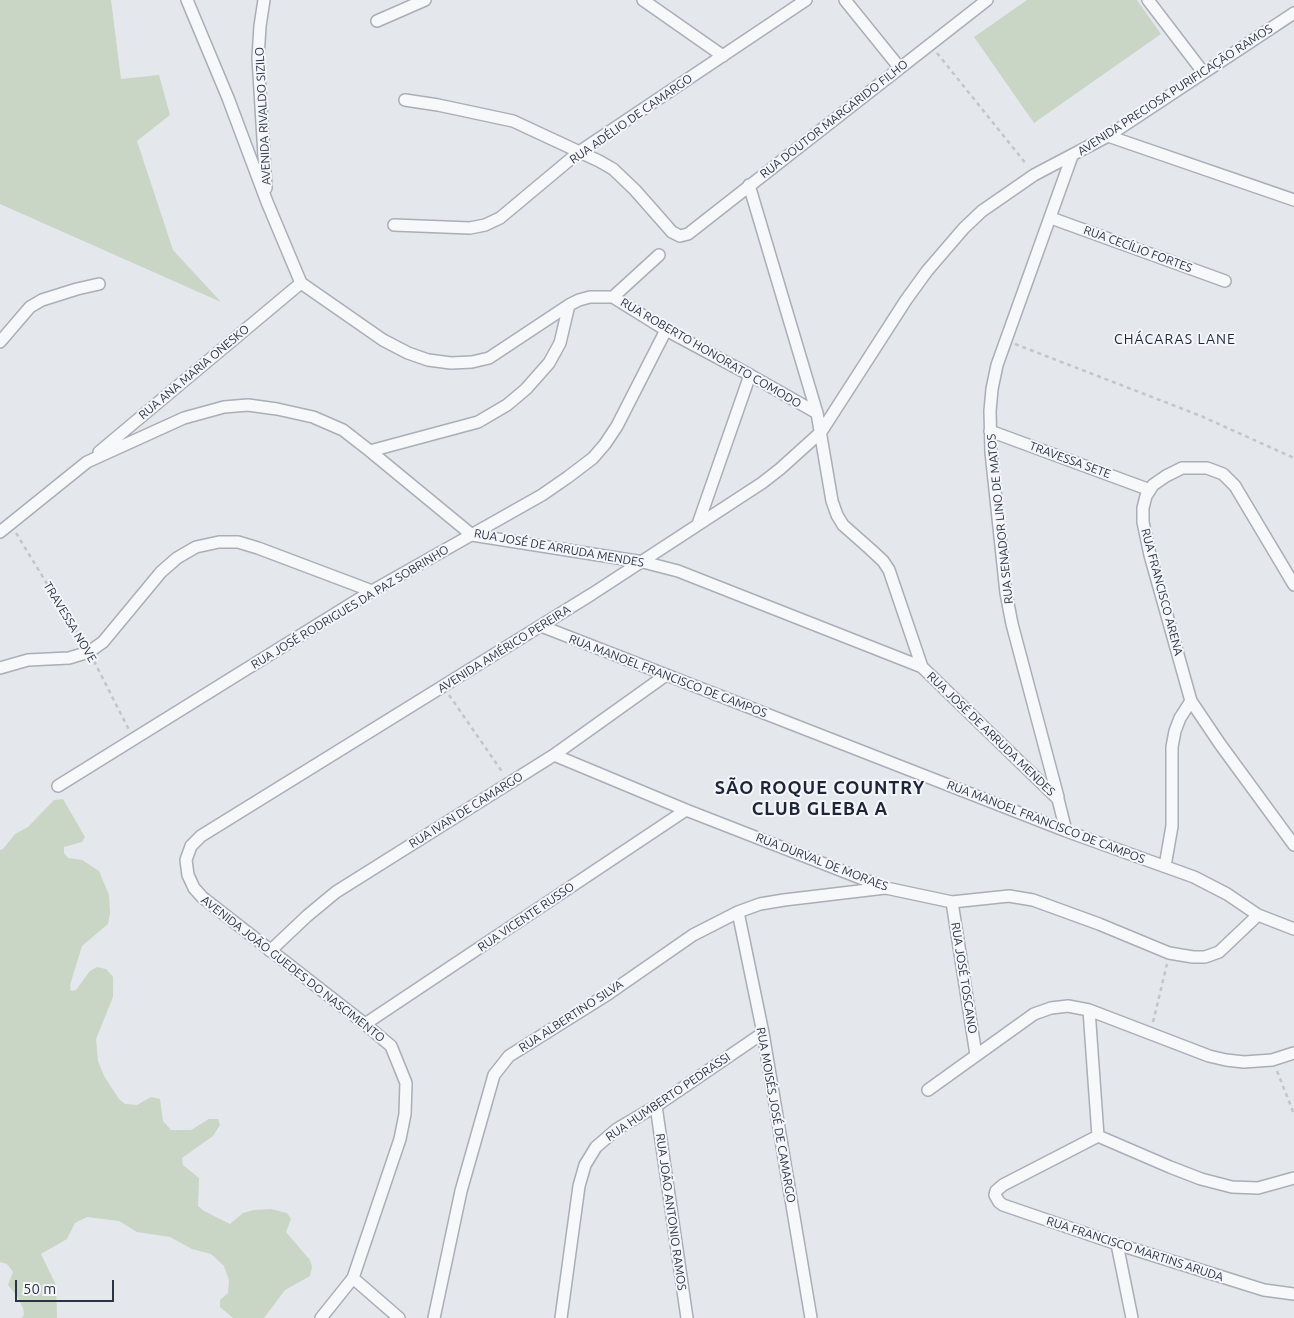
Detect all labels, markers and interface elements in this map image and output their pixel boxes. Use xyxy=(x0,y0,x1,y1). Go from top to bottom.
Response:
street label: AVENIDA PRECIOSA PURIFICAÇÃO RAMOS xyxy=(1075,21,1275,159)
street label: AVENIDA RIVALDO SIZILO xyxy=(252,47,274,185)
street label: RUA DOUTOR MARGARIDO FILHO xyxy=(757,57,911,181)
street label: RUA ADÉLIO DE CAMARGO xyxy=(567,71,695,167)
street label: RUA CECÍLIO FORTES xyxy=(1082,223,1194,275)
street label: RUA ROBERTO HONORATO COMODO xyxy=(618,295,804,411)
street label: RUA ANA MARIA ONESKO xyxy=(136,322,252,422)
district label: CHÁCARAS LANE xyxy=(1112,331,1238,347)
street label: RUA SENADOR LINO DE MATOS xyxy=(984,433,1016,605)
street label: TRAVESSA SETE xyxy=(1027,439,1113,481)
street label: RUA JOSÉ DE ARRUDA MENDES xyxy=(473,526,645,570)
street label: RUA FRANCISCO ARENA xyxy=(1138,527,1186,657)
street label: RUA JOSÉ RODRIGUES DA PAZ SOBRINHO xyxy=(249,542,451,672)
street label: TRAVESSA NOVE xyxy=(40,579,100,665)
street label: AVENIDA AMÉRICO PEREIRA xyxy=(435,602,573,696)
street label: RUA MANOEL FRANCISCO DE CAMPOS xyxy=(567,631,769,721)
street label: RUA JOSÉ DE ARRUDA MENDES xyxy=(924,669,1058,799)
street label: RUA IVAN DE CAMARGO xyxy=(406,769,526,851)
district label: SÃO ROQUE COUNTRY CLUB GLEBA A xyxy=(713,777,927,820)
street label: RUA MANOEL FRANCISCO DE CAMPOS xyxy=(945,777,1147,867)
street label: RUA DURVAL DE MORAES xyxy=(754,830,890,894)
street label: RUA VICENTE RUSSO xyxy=(475,879,577,955)
street label: AVENIDA JOÃO GUEDES DO NASCIMENTO xyxy=(198,893,388,1045)
street label: RUA JOSÉ TOSCANO xyxy=(948,921,980,1035)
street label: RUA ALBERTINO SILVA xyxy=(516,977,626,1055)
street label: RUA MOISÉS JOSÉ DE CAMARGO xyxy=(753,1026,799,1204)
street label: RUA HUMBERTO PEDRASSI xyxy=(603,1050,733,1144)
street label: RUA JOÃO ANTONIO RAMOS xyxy=(653,1133,689,1291)
street label: RUA FRANCISCO MARTINS ARUDA xyxy=(1045,1214,1225,1284)
scale bar xyxy=(18,1270,116,1302)
text: 50 m xyxy=(23,1280,56,1297)

